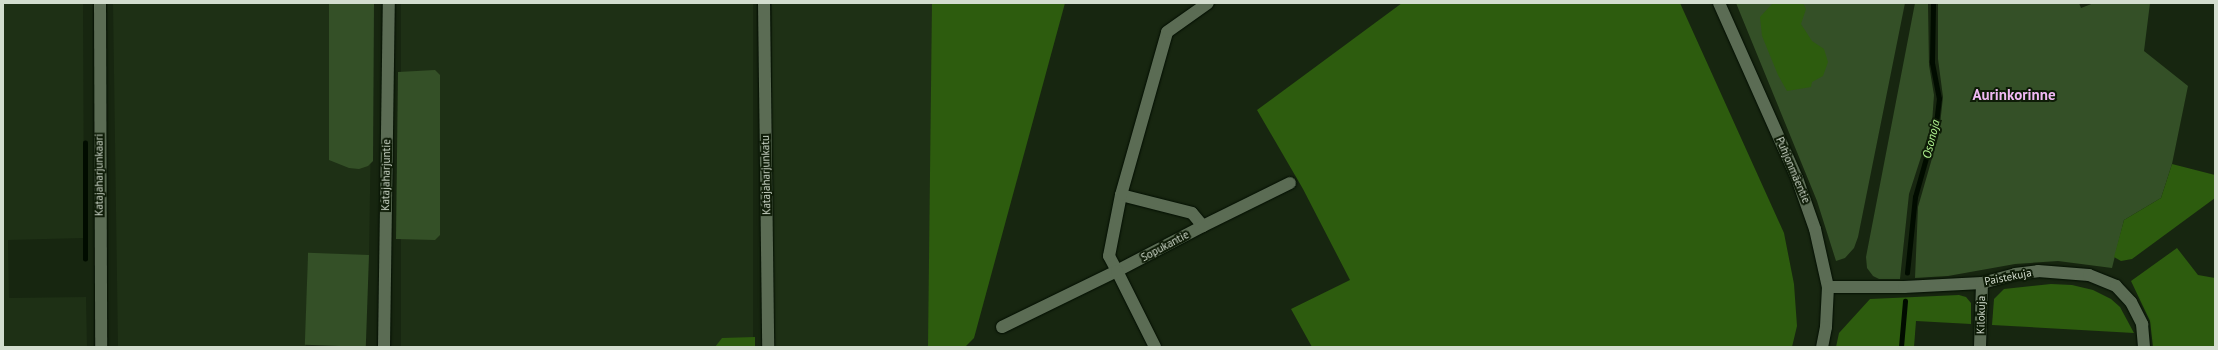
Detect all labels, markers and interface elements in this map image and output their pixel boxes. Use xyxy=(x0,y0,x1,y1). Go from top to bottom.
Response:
district label: Aurinkorinne xyxy=(1972,86,2056,104)
water label: Osonoja xyxy=(1919,118,1943,160)
street label: Katajaharjunkaari xyxy=(92,134,106,216)
street label: Katajaharjunkatu xyxy=(759,135,773,215)
street label: Puhjonmäentie xyxy=(1773,135,1813,205)
street label: Katajaharjuntie xyxy=(379,139,393,211)
street label: Sopukantie xyxy=(1139,228,1191,264)
street label: Paistekuja xyxy=(1983,266,2033,288)
street label: Kilokuja xyxy=(1974,296,1988,334)

